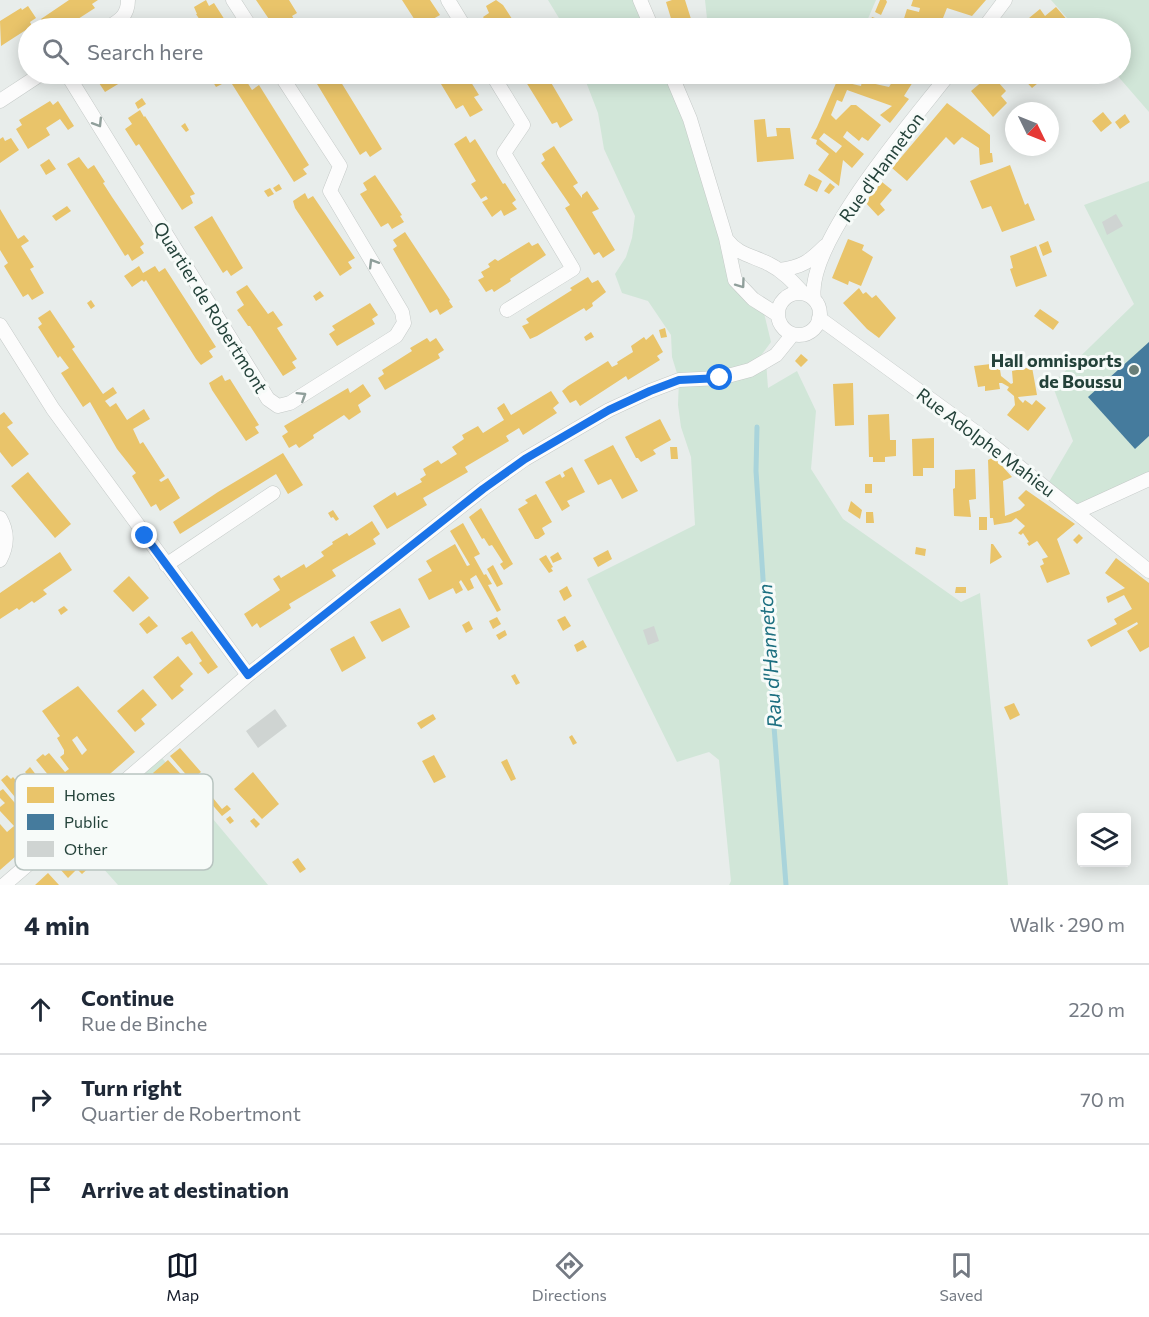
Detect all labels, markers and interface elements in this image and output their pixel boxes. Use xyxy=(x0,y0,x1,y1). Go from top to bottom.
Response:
search box xyxy=(18,18,1131,84)
icon: search xyxy=(39,35,72,68)
text: Search here xyxy=(87,38,203,65)
north arrow xyxy=(1005,102,1059,156)
street label: Rue d'Hanneton xyxy=(834,108,928,226)
one-way arrow xyxy=(90,117,102,127)
street label: Quartier de Robertmont xyxy=(149,217,273,397)
one-way arrow xyxy=(368,259,380,269)
one-way arrow xyxy=(734,278,745,289)
place label: Hall omnisports de Boussu xyxy=(991,349,1122,392)
marker: Hall omnisports de Boussu xyxy=(1127,363,1141,377)
route start xyxy=(706,364,732,390)
street label: Rue Adolphe Mahieu xyxy=(912,383,1060,501)
one-way arrow xyxy=(296,391,306,403)
route end xyxy=(131,522,157,548)
water label: Rau d'Hanneton xyxy=(752,583,786,729)
legend xyxy=(15,774,213,870)
text: Homes xyxy=(64,785,115,804)
text: Public xyxy=(64,812,109,831)
map controls xyxy=(1077,813,1131,867)
button: layers xyxy=(1077,813,1131,867)
text: Other xyxy=(64,839,108,858)
text: 4 min xyxy=(24,909,90,940)
text: Walk · 290 m xyxy=(1009,912,1125,936)
text: Continue xyxy=(81,984,174,1011)
icon: ahead xyxy=(24,993,57,1026)
text: 220 m xyxy=(1069,997,1125,1021)
text: Rue de Binche xyxy=(81,1011,207,1035)
text: Turn right xyxy=(81,1074,182,1101)
icon: right xyxy=(24,1083,57,1116)
text: 70 m xyxy=(1080,1087,1125,1111)
text: Quartier de Robertmont xyxy=(81,1101,301,1125)
icon: arrive xyxy=(24,1173,57,1206)
text: Arrive at destination xyxy=(81,1176,289,1203)
tab: Map xyxy=(166,1249,199,1304)
tab: Directions xyxy=(532,1249,607,1304)
tab: Saved xyxy=(939,1249,983,1304)

